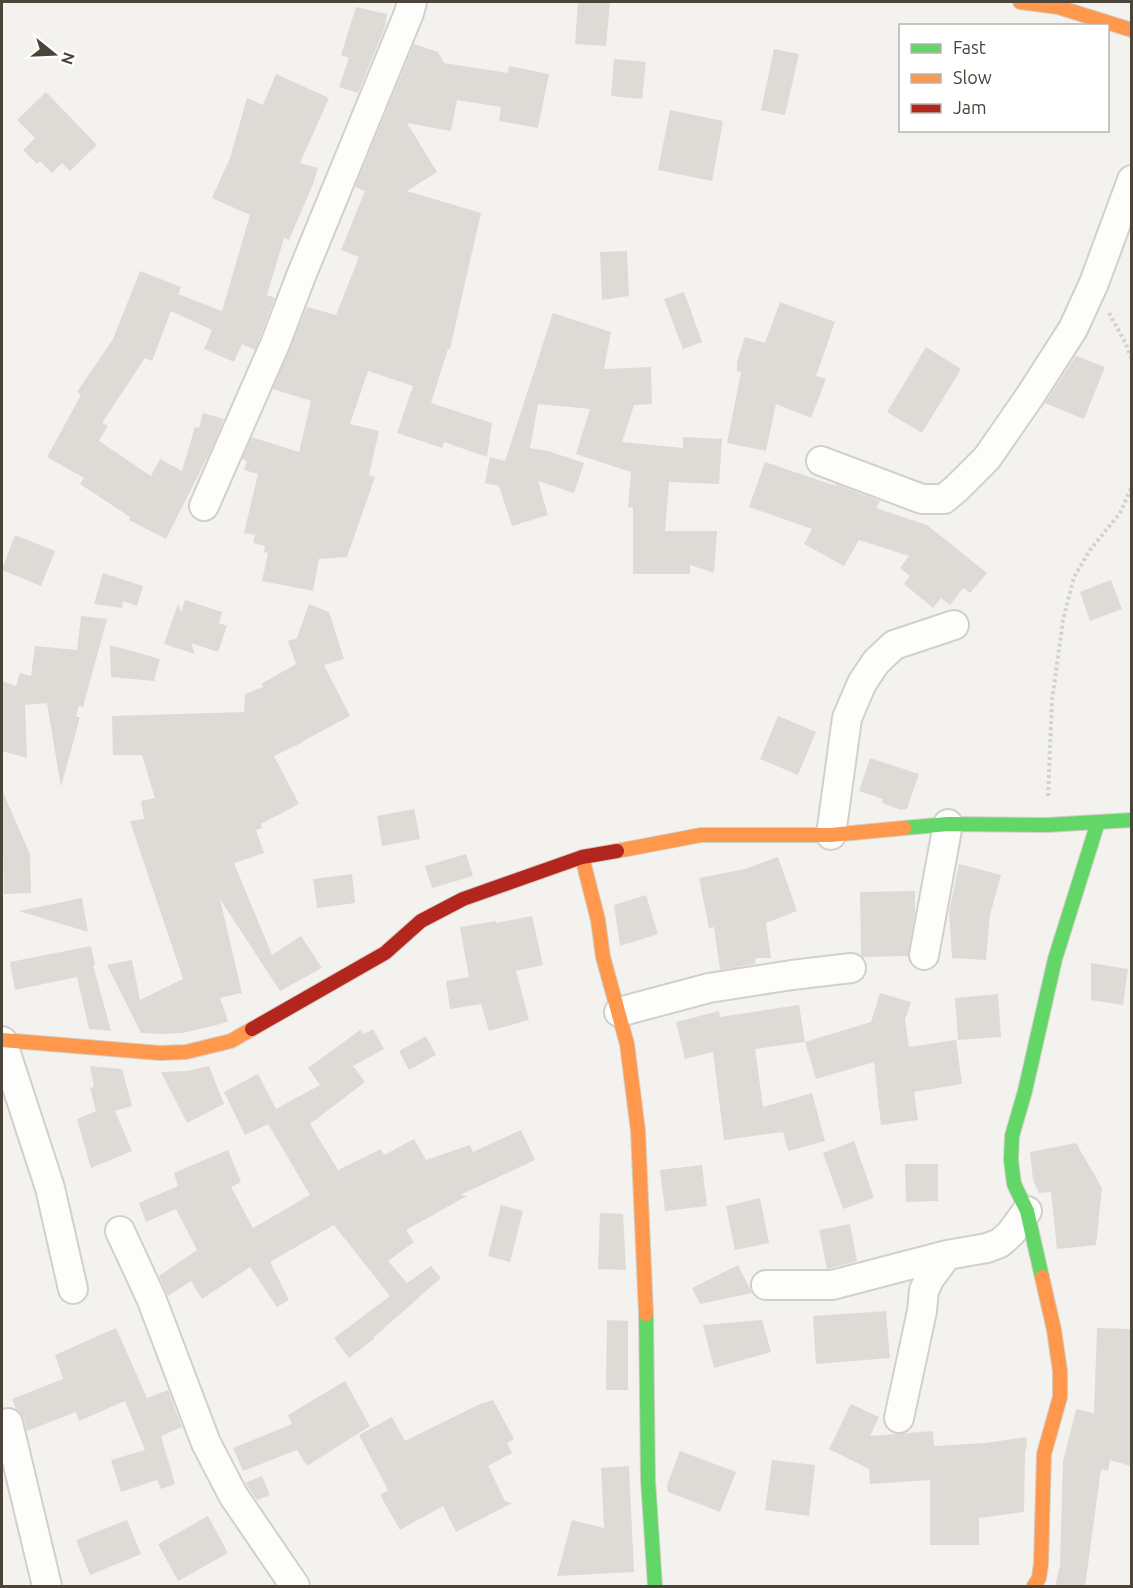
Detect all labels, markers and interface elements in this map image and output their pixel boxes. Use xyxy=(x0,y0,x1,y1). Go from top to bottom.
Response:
north arrow xyxy=(24,24,84,84)
legend xyxy=(899,24,1109,132)
text: Fast xyxy=(953,37,986,57)
text: N xyxy=(58,50,79,67)
text: Slow xyxy=(953,67,992,87)
text: Jam xyxy=(953,97,987,117)

